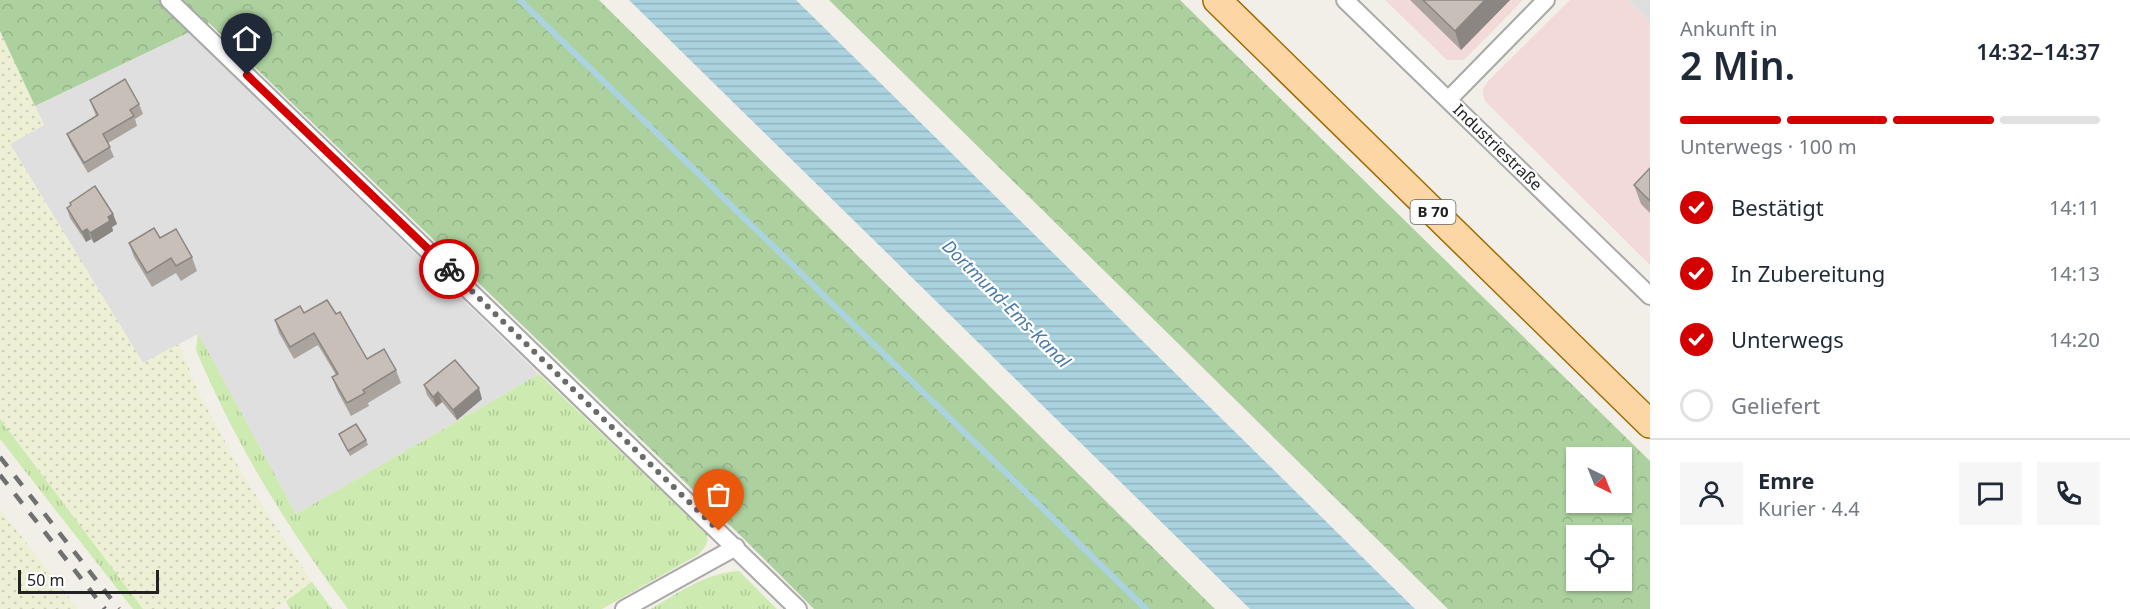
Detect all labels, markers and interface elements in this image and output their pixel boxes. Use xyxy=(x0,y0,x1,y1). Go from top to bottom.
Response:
pin xyxy=(221,13,272,75)
text: Ankunft in xyxy=(1680,15,1777,42)
icon: home xyxy=(230,22,263,55)
text: 14:32–14:37 xyxy=(1976,36,2100,66)
text: 2 Min. xyxy=(1680,38,1795,91)
street label: Industriestraße xyxy=(1449,99,1547,195)
text: Unterwegs · 100 m xyxy=(1680,133,1857,160)
icon: check xyxy=(1680,191,1713,224)
text: Bestätigt xyxy=(1731,192,1824,222)
text: 14:11 xyxy=(2049,194,2100,221)
road number: B 70 xyxy=(1410,200,1456,224)
water label: Dortmund-Ems-Kanal xyxy=(937,234,1076,373)
courier xyxy=(419,239,479,299)
icon: bike xyxy=(433,253,466,286)
icon: check xyxy=(1680,257,1713,290)
text: In Zubereitung xyxy=(1731,258,1885,288)
text: 14:13 xyxy=(2049,260,2100,287)
icon: check xyxy=(1680,323,1713,356)
text: Unterwegs xyxy=(1731,324,1844,354)
text: 14:20 xyxy=(2049,326,2100,353)
text: Geliefert xyxy=(1731,390,1820,420)
north arrow xyxy=(1566,447,1632,513)
map controls xyxy=(1566,447,1632,591)
button: person xyxy=(1680,462,1743,525)
button: chat xyxy=(1959,462,2022,525)
button: phone xyxy=(2037,462,2100,525)
text: Emre xyxy=(1758,465,1814,495)
pin xyxy=(693,469,744,531)
icon: bag xyxy=(702,478,735,511)
text: Kurier · 4.4 xyxy=(1758,495,1860,522)
button: locate xyxy=(1566,525,1632,591)
scale bar xyxy=(18,567,159,594)
text: 50 m xyxy=(27,569,64,591)

